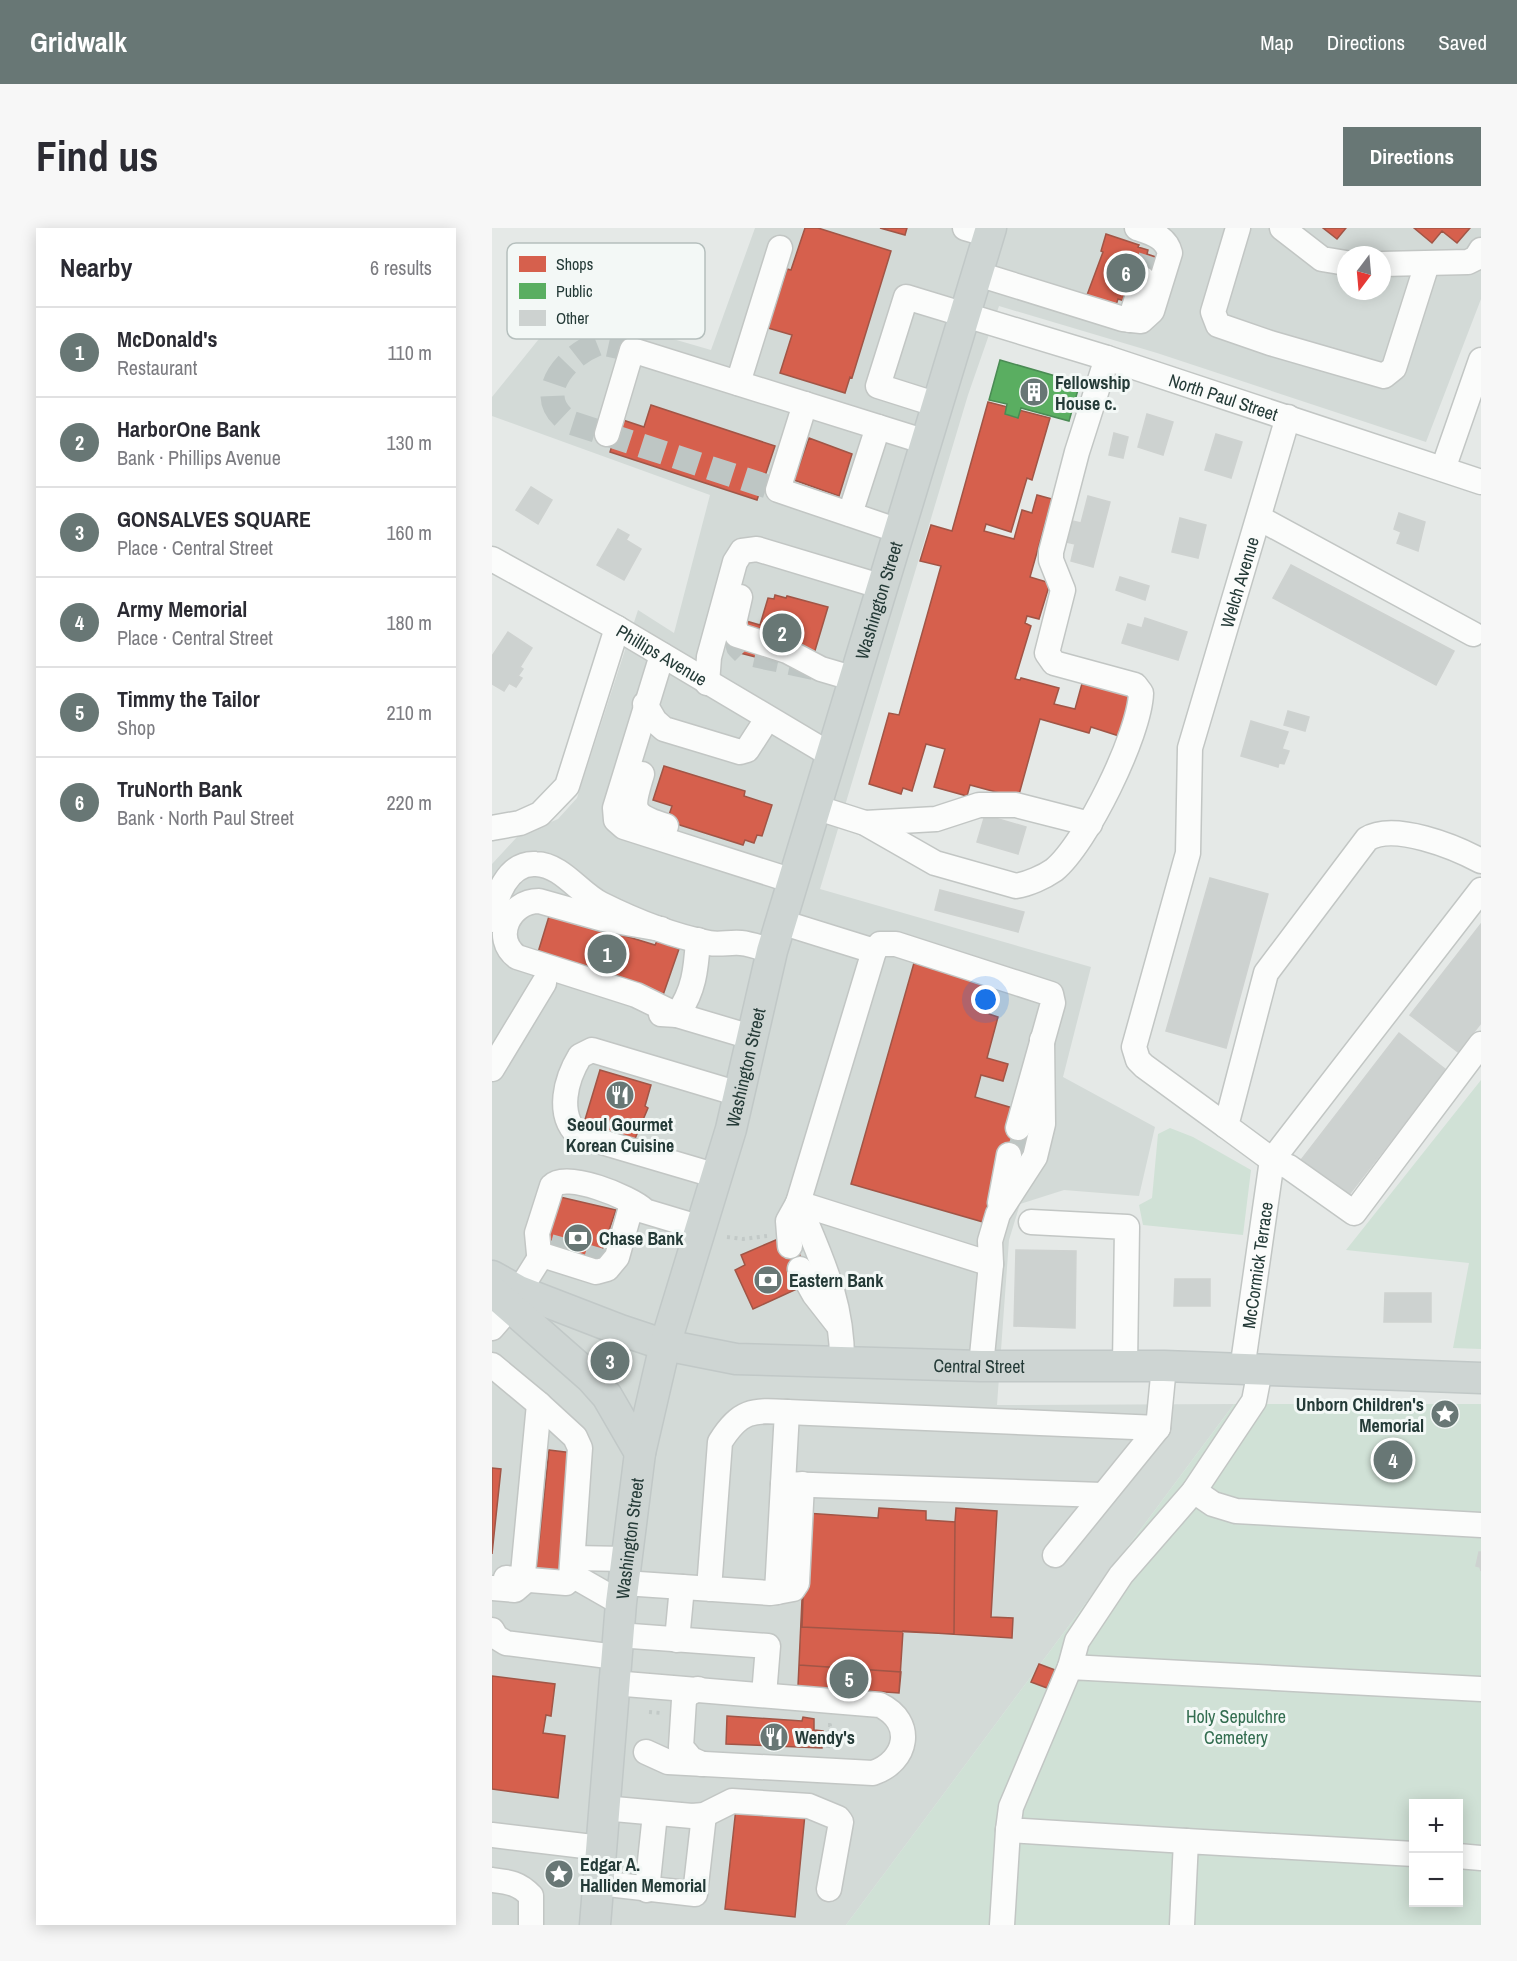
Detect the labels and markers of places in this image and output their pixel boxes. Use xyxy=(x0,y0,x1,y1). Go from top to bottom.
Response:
pin: 6 xyxy=(1106,250,1146,296)
place label: Fellowship House c. xyxy=(1055,370,1131,416)
building icon: Fellowship House c. xyxy=(1018,376,1050,408)
pin: 2 xyxy=(762,610,802,656)
pin: 1 xyxy=(588,932,626,976)
restaurant icon: Seoul Gourmet Korean Cuisine xyxy=(604,1079,636,1111)
place label: Seoul Gourmet Korean Cuisine xyxy=(566,1112,674,1158)
bank icon: Chase Bank xyxy=(562,1222,594,1254)
place label: Chase Bank xyxy=(599,1226,684,1251)
bank icon: Eastern Bank xyxy=(752,1264,784,1296)
place label: Eastern Bank xyxy=(789,1268,884,1293)
pin: 3 xyxy=(590,1338,630,1384)
place label: Unborn Children's Memorial xyxy=(1296,1392,1424,1438)
place icon: Unborn Children's Memorial xyxy=(1429,1398,1461,1430)
pin: 4 xyxy=(1374,1438,1412,1482)
pin: 5 xyxy=(830,1656,868,1702)
restaurant icon: Wendy's xyxy=(758,1721,790,1753)
place label: Wendy's xyxy=(795,1725,855,1750)
place label: Edgar A. Halliden Memorial xyxy=(580,1852,706,1898)
place icon: Edgar A. Halliden Memorial xyxy=(543,1858,575,1890)

